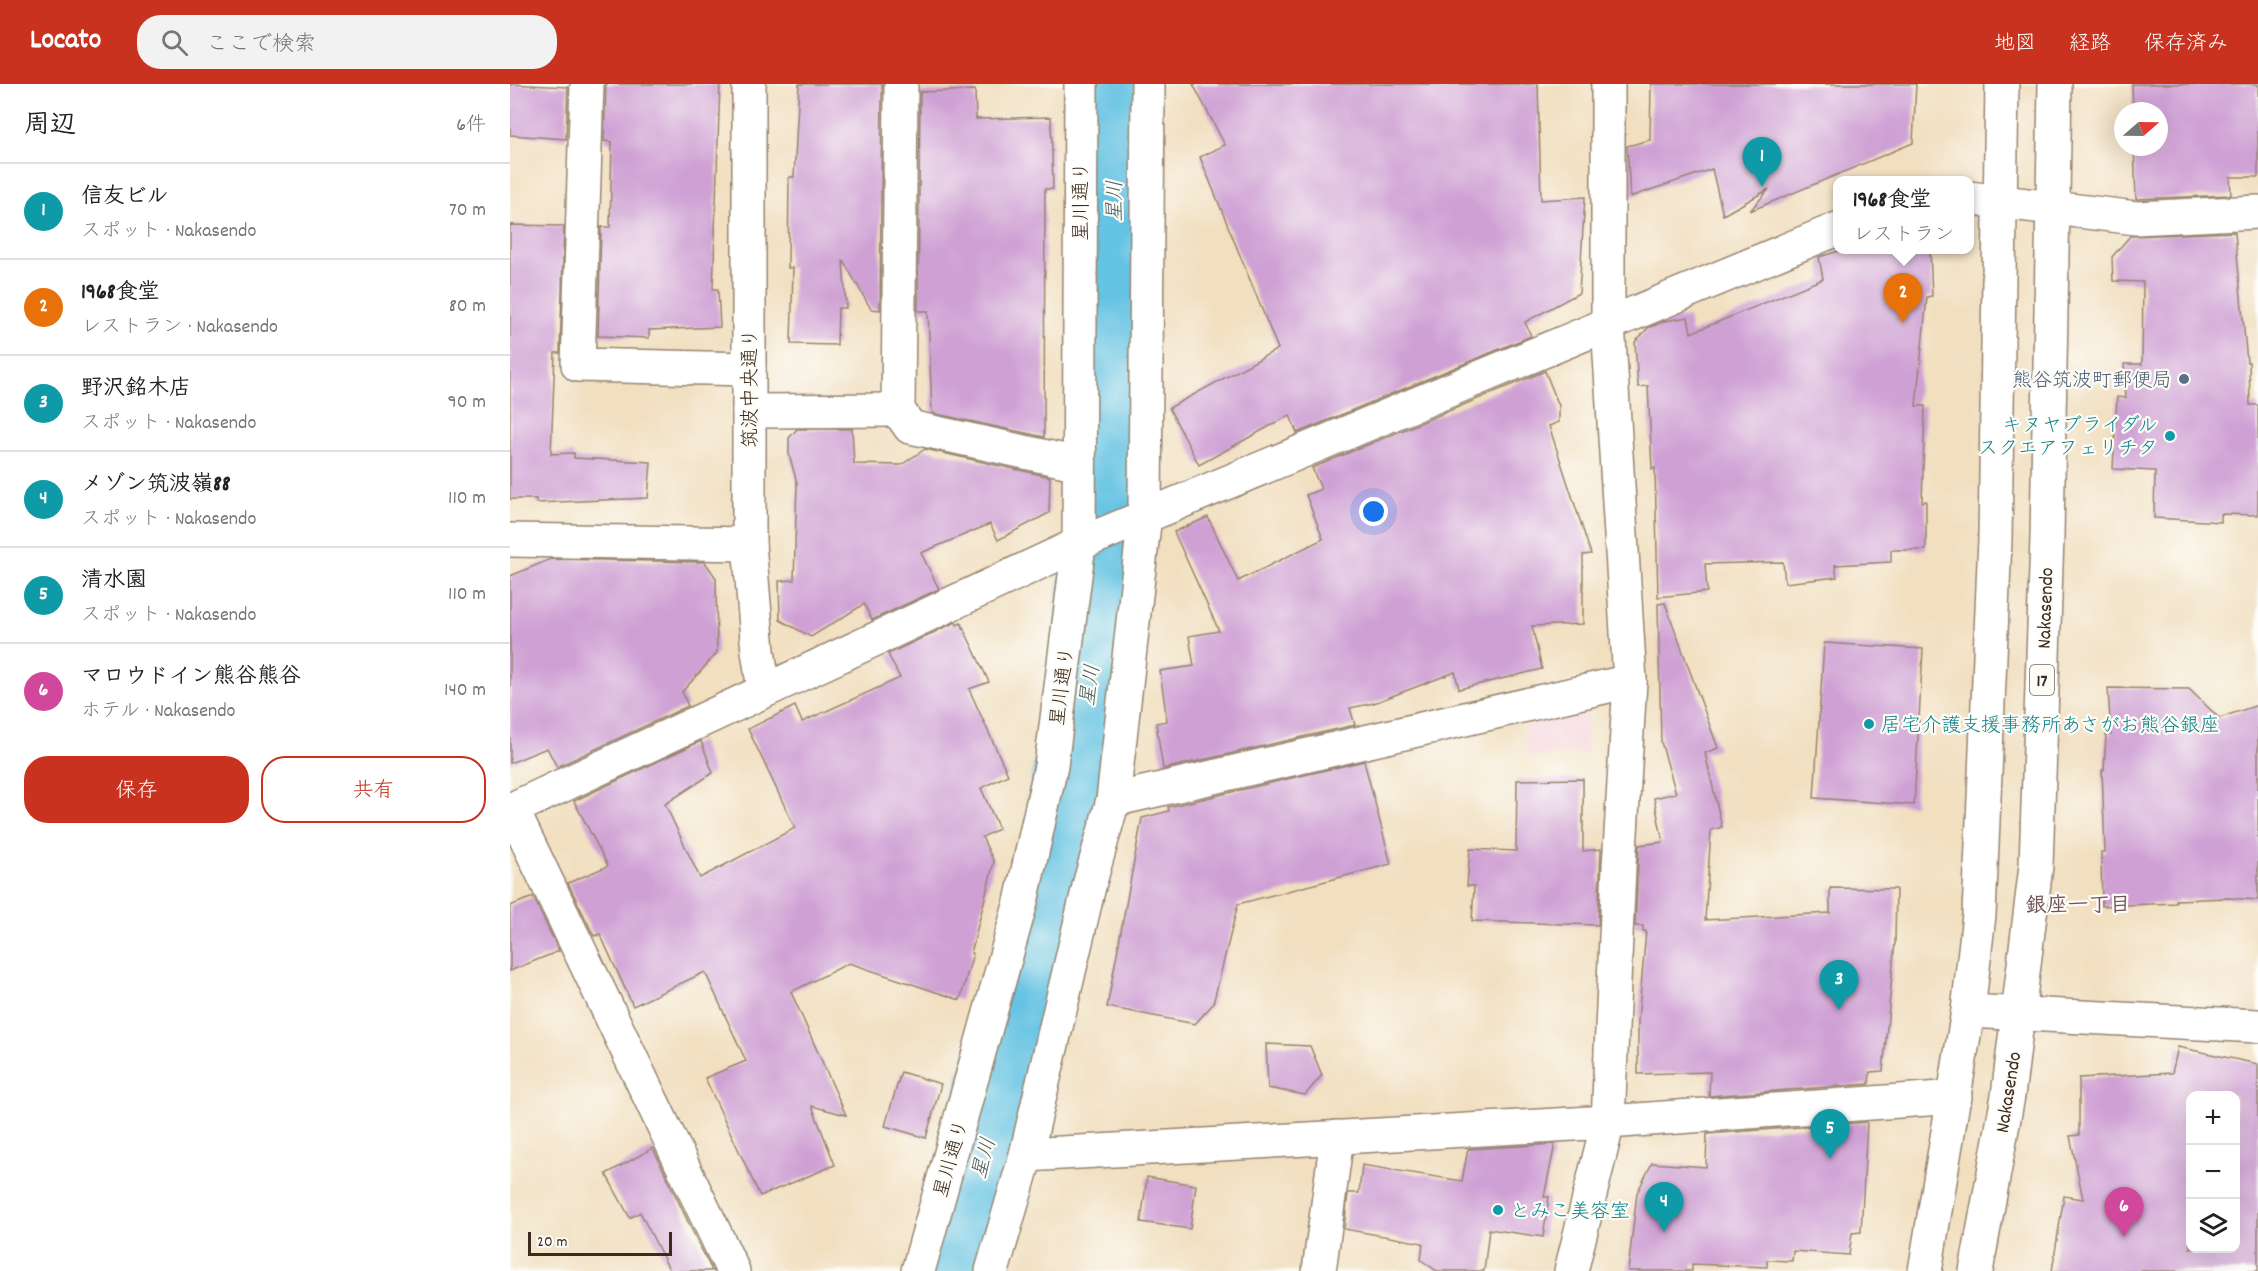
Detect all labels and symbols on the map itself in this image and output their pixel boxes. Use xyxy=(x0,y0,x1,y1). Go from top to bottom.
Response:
north arrow xyxy=(2114,102,2168,156)
pin: 1 xyxy=(1742,138,1782,187)
street label: 星川通り xyxy=(1069,161,1097,241)
water label: 星川 xyxy=(1102,180,1132,222)
pin: 2 xyxy=(1884,274,1922,323)
street label: 筑波中央通り xyxy=(738,328,766,448)
place label: 熊谷筑波町郵便局 xyxy=(2012,368,2172,396)
marker: 熊谷筑波町郵便局 xyxy=(2177,372,2191,386)
place label: キヌヤブライダル スクエアフェリチタ xyxy=(1978,413,2158,464)
marker: キヌヤブライダル スクエアフェリチタ xyxy=(2163,429,2177,443)
your location xyxy=(1359,497,1388,526)
street label: Nakasendo xyxy=(2032,567,2062,649)
street label: 星川通り xyxy=(1045,645,1083,728)
water label: 星川 xyxy=(1074,663,1110,708)
road number: 17 xyxy=(2030,665,2054,695)
place label: 居宅介護支援事務所あさがお熊谷銀座 xyxy=(1881,713,2220,741)
marker: 居宅介護支援事務所あさがお熊谷銀座 xyxy=(1862,717,1876,731)
district label: 銀座一丁目 xyxy=(2026,892,2131,922)
pin: 3 xyxy=(1820,960,1858,1010)
street label: Nakasendo xyxy=(1990,1050,2030,1135)
pin: 5 xyxy=(1810,1110,1850,1159)
street label: 星川通り xyxy=(928,1117,977,1201)
water label: 星川 xyxy=(966,1135,1006,1183)
pin: 4 xyxy=(1644,1182,1684,1232)
pin: 6 xyxy=(2104,1188,2144,1237)
place label: とみこ美容室 xyxy=(1510,1199,1630,1227)
marker: とみこ美容室 xyxy=(1491,1203,1505,1217)
scale bar xyxy=(528,1229,672,1256)

